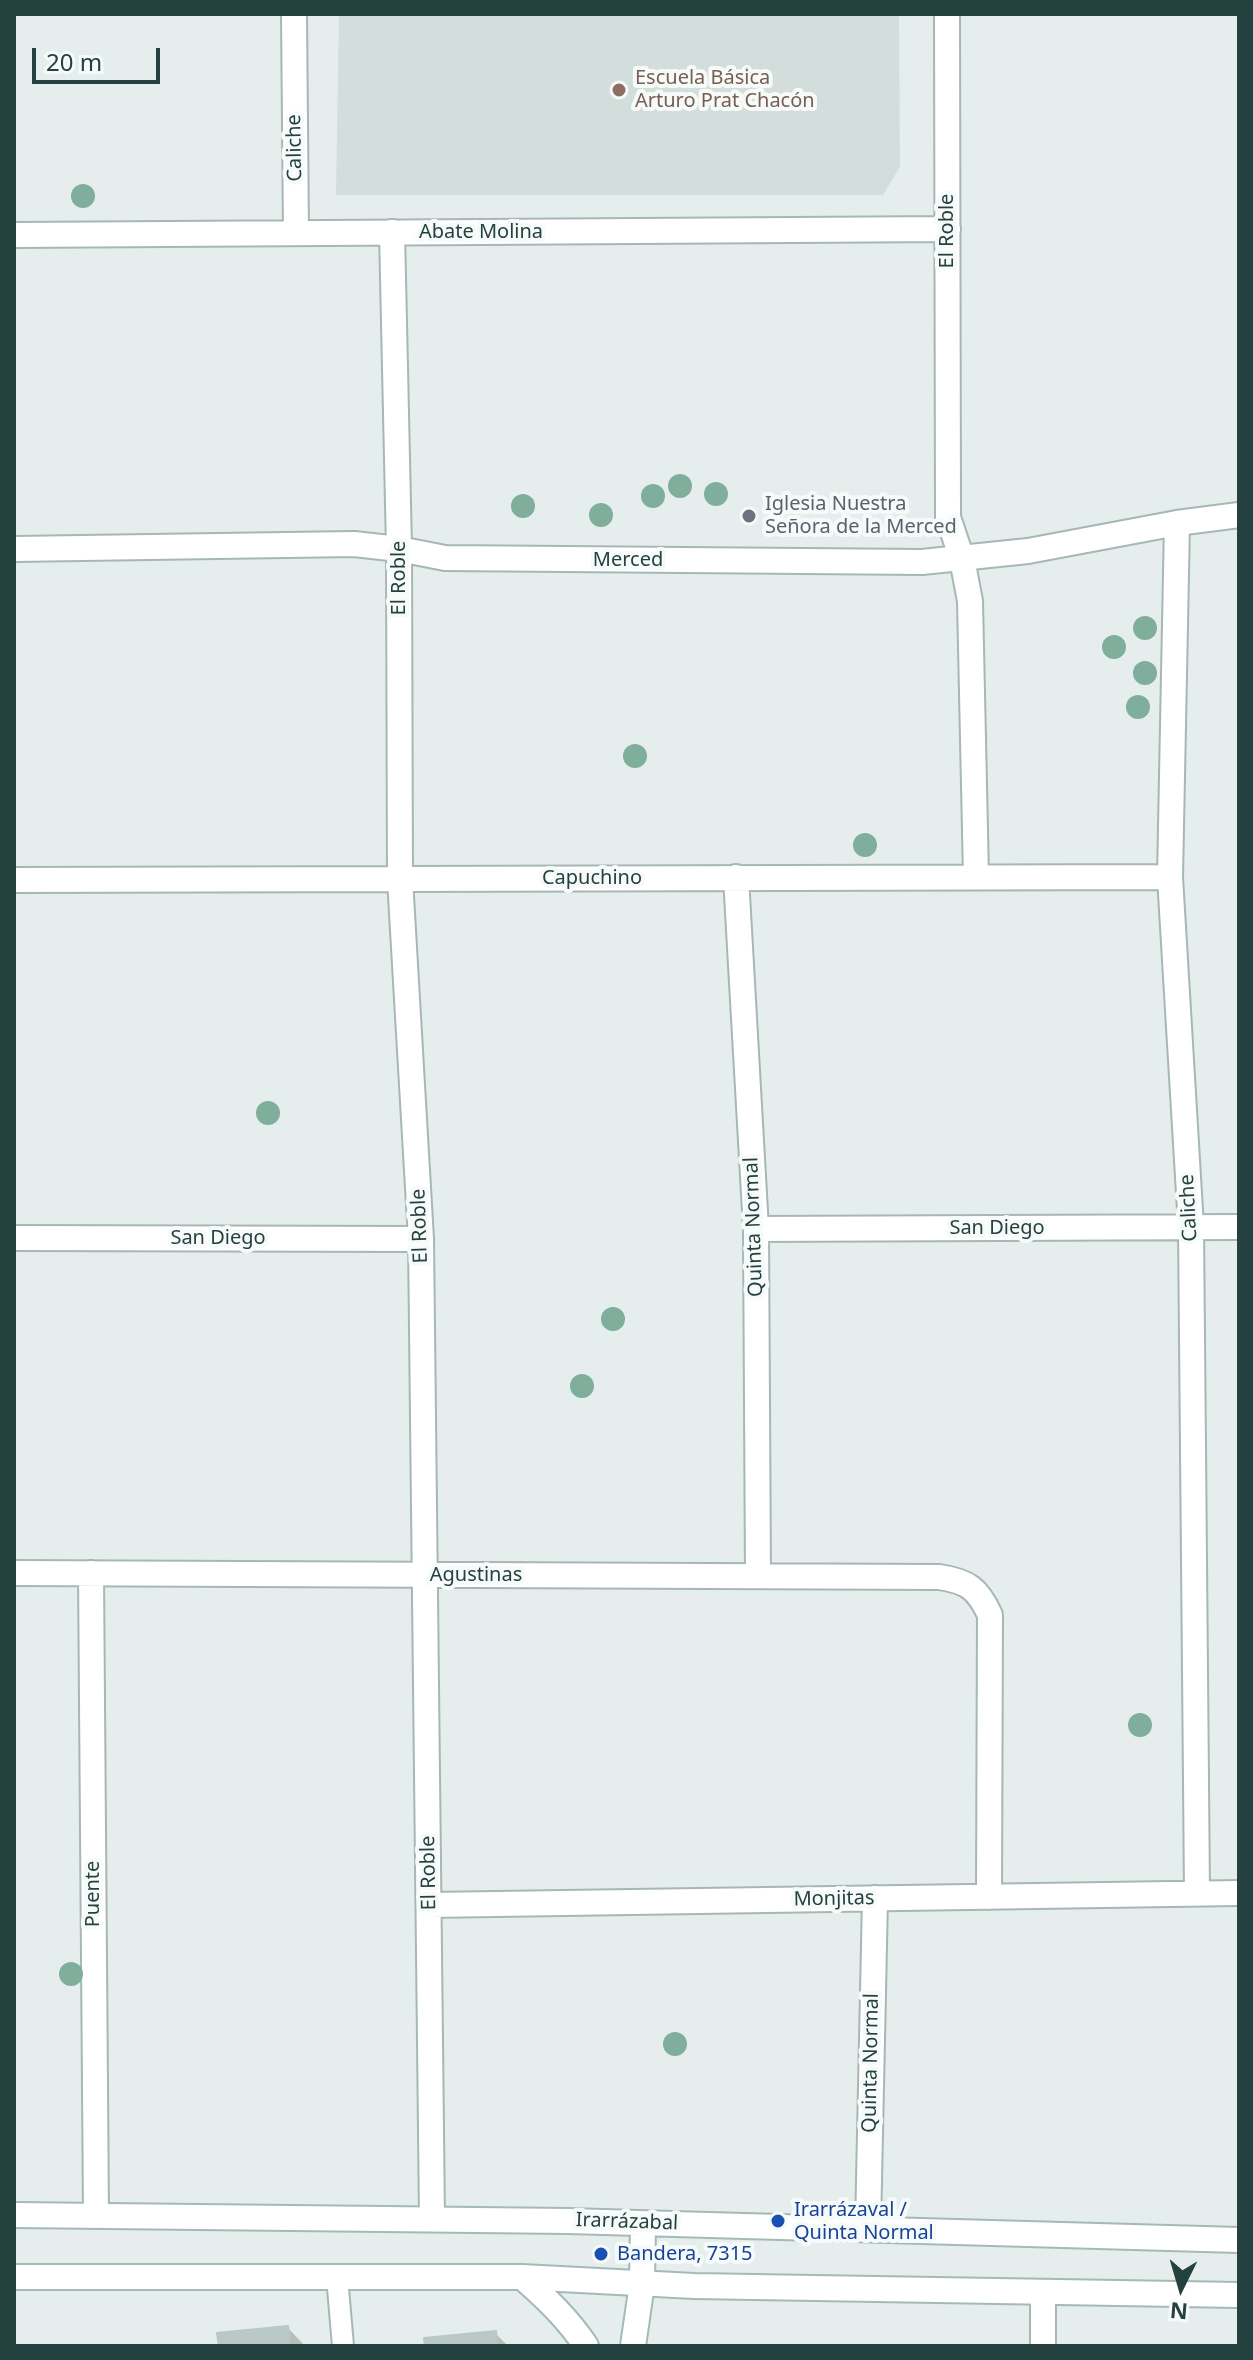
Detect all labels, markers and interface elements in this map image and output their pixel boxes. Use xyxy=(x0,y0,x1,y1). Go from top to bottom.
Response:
scale bar xyxy=(36,32,164,82)
text: 20 m xyxy=(46,45,102,78)
place label: Escuela Básica Arturo Prat Chacón xyxy=(635,66,815,113)
marker: Escuela Básica Arturo Prat Chacón xyxy=(610,81,628,99)
street label: Caliche xyxy=(282,114,308,182)
street label: El Roble xyxy=(935,194,959,268)
street label: Abate Molina xyxy=(419,220,543,244)
place label: Iglesia Nuestra Señora de la Merced xyxy=(765,492,957,539)
marker: Iglesia Nuestra Señora de la Merced xyxy=(740,507,758,525)
street label: El Roble xyxy=(387,541,411,615)
street label: Merced xyxy=(593,548,663,572)
street label: Capuchino xyxy=(542,866,642,890)
street label: Quinta Normal xyxy=(740,1157,768,1297)
street label: Caliche xyxy=(1175,1174,1203,1242)
street label: El Roble xyxy=(407,1188,433,1264)
street label: San Diego xyxy=(949,1216,1045,1240)
street label: San Diego xyxy=(170,1226,266,1250)
street label: Agustinas xyxy=(430,1563,522,1587)
street label: El Roble xyxy=(416,1835,442,1911)
street label: Puente xyxy=(81,1861,105,1927)
street label: Monjitas xyxy=(793,1886,875,1912)
street label: Quinta Normal xyxy=(858,1993,884,2133)
place label: Irarrázaval / Quinta Normal xyxy=(794,2198,934,2245)
street label: Irarrázabal xyxy=(575,2208,679,2236)
marker: Irarrázaval / Quinta Normal xyxy=(769,2212,787,2230)
place label: Bandera, 7315 xyxy=(617,2242,753,2266)
marker: Bandera, 7315 xyxy=(592,2245,610,2263)
north arrow xyxy=(1141,2248,1221,2328)
text: N xyxy=(1169,2296,1189,2328)

